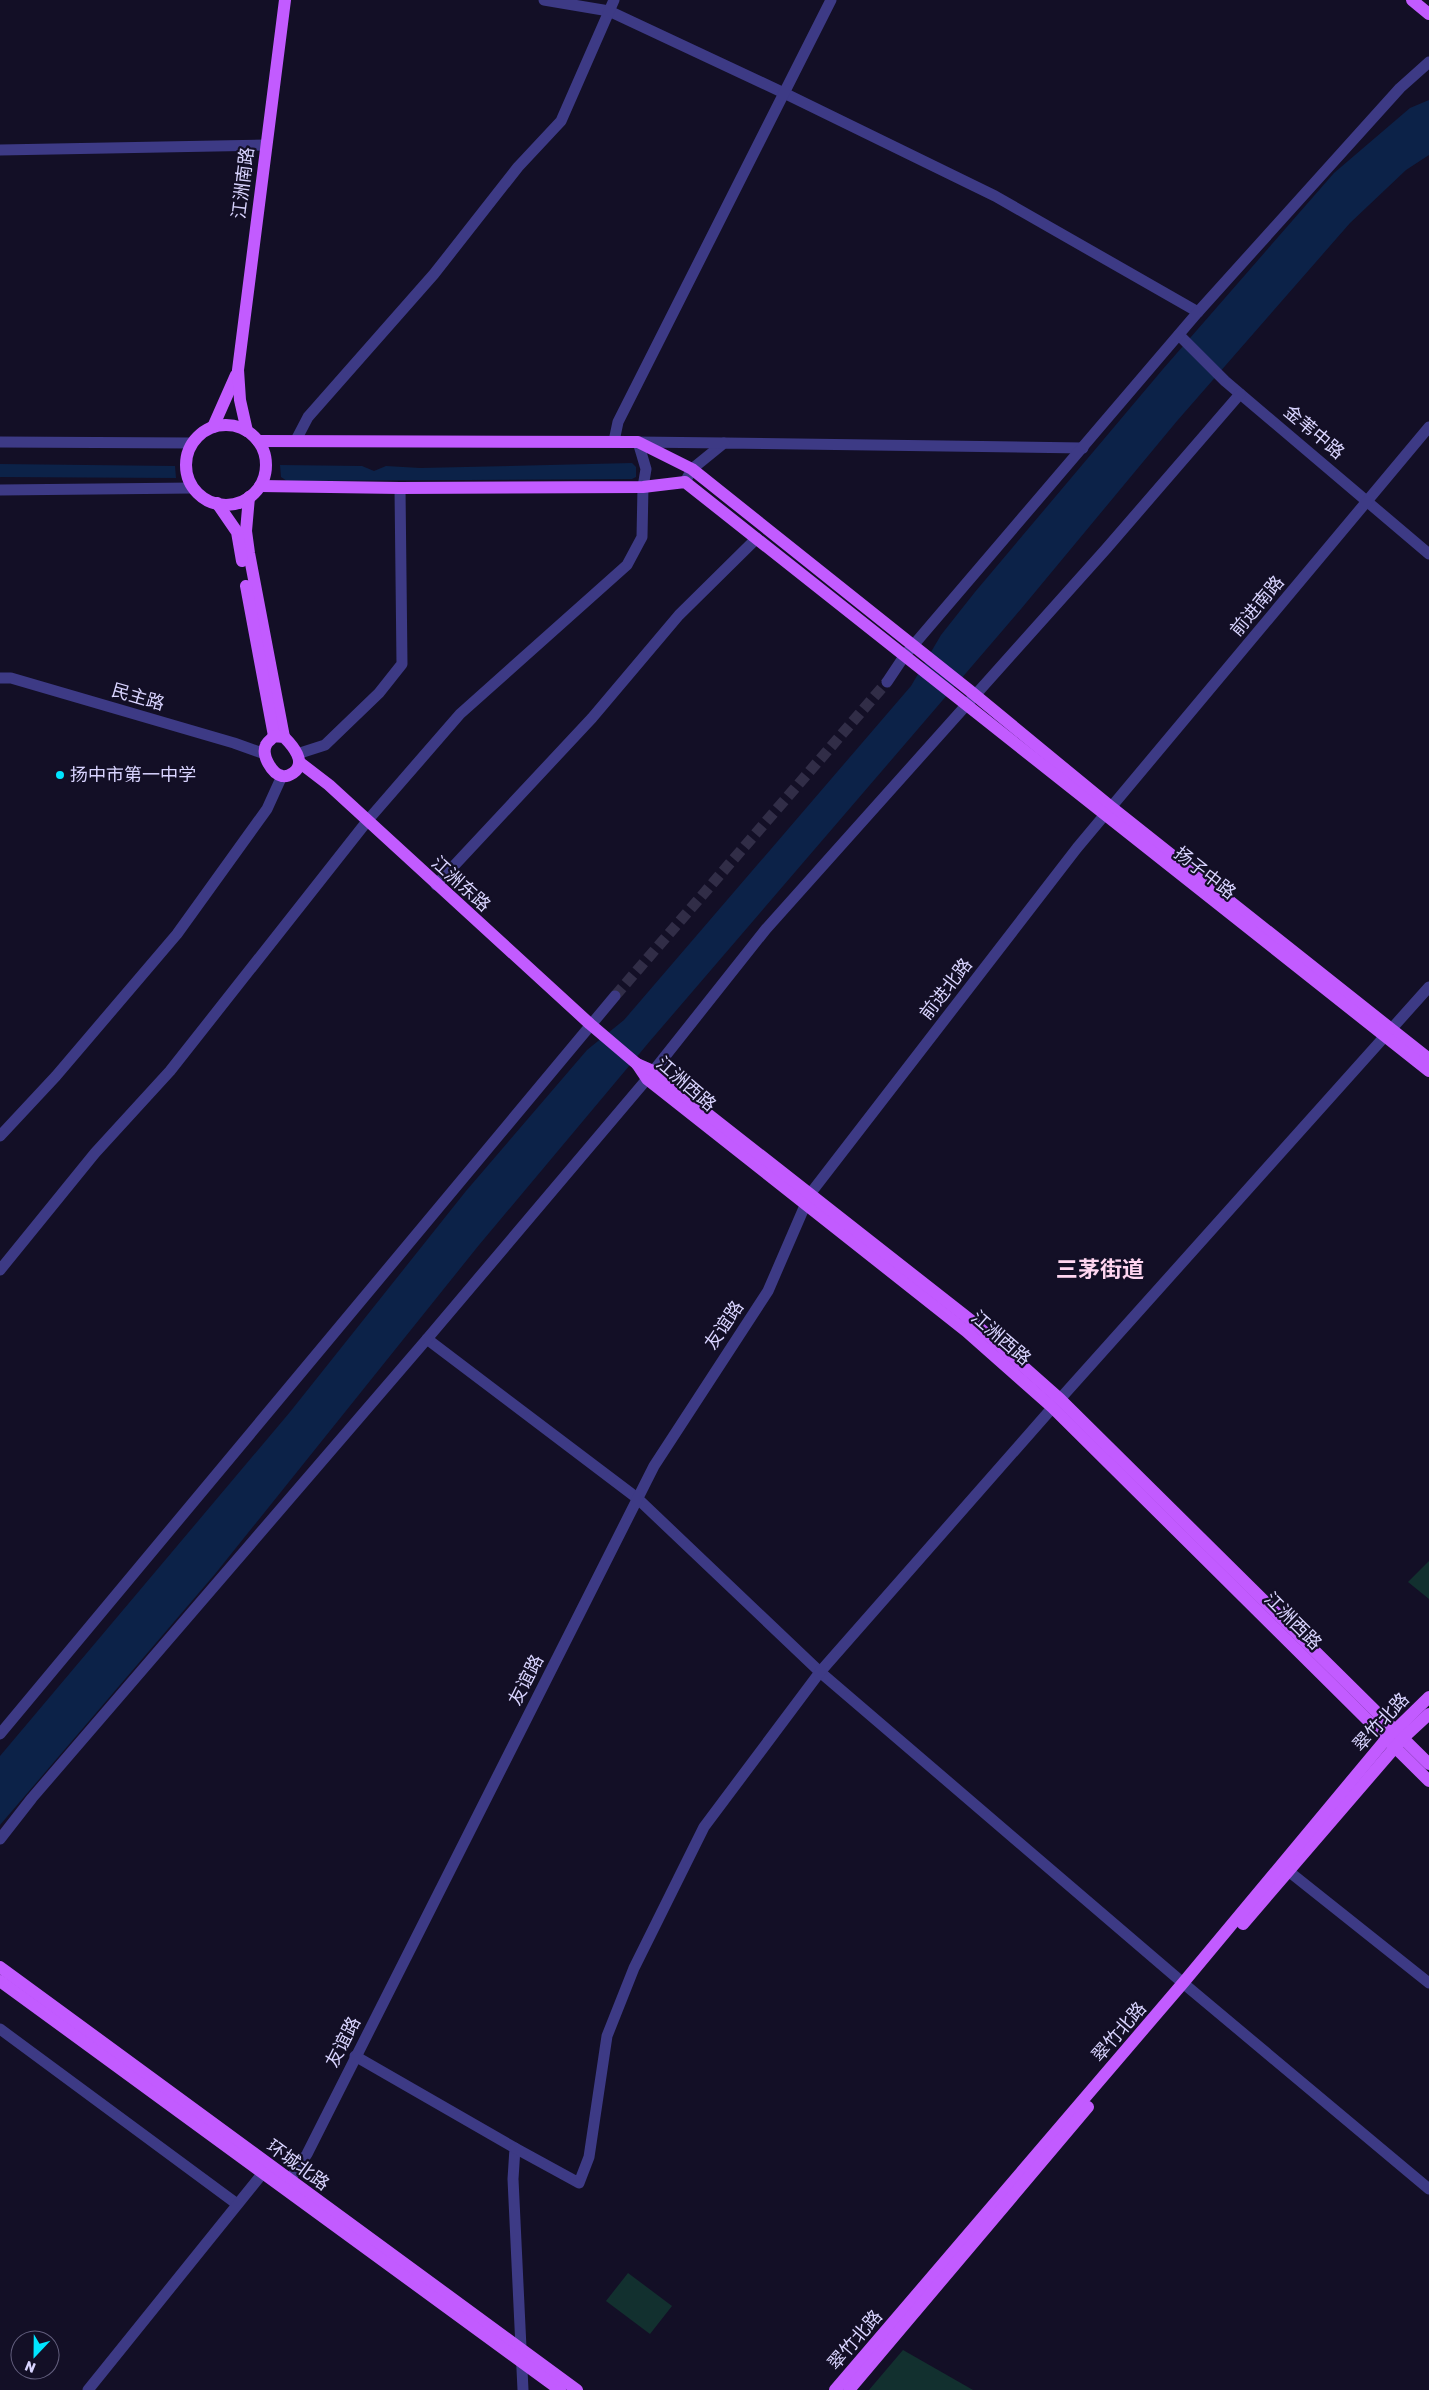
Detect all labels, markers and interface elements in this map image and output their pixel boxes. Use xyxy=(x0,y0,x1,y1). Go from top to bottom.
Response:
street label: 江洲南路 xyxy=(228,146,258,220)
street label: 金苇中路 xyxy=(1279,400,1349,464)
street label: 前进南路 xyxy=(1225,571,1289,641)
street label: 民主路 xyxy=(109,679,167,715)
place label: 扬中市第一中学 xyxy=(70,764,196,786)
marker: 扬中市第一中学 xyxy=(54,769,66,781)
street label: 扬子中路 xyxy=(1170,842,1240,904)
street label: 江洲东路 xyxy=(427,852,495,916)
street label: 前进北路 xyxy=(915,954,977,1024)
street label: 江洲西路 xyxy=(652,1052,720,1116)
district label: 三茅街道 xyxy=(1056,1256,1144,1283)
street label: 友谊路 xyxy=(700,1296,748,1354)
street label: 江洲西路 xyxy=(967,1306,1035,1370)
street label: 江洲西路 xyxy=(1260,1588,1326,1654)
street label: 友谊路 xyxy=(504,1651,548,1709)
street label: 翠竹北路 xyxy=(1348,1688,1414,1756)
street label: 翠竹北路 xyxy=(1087,1998,1151,2066)
street label: 友谊路 xyxy=(321,2013,365,2071)
street label: 环城北路 xyxy=(262,2135,334,2195)
street label: 翠竹北路 xyxy=(823,2306,887,2374)
north arrow xyxy=(10,2330,60,2380)
text: N xyxy=(22,2357,38,2376)

